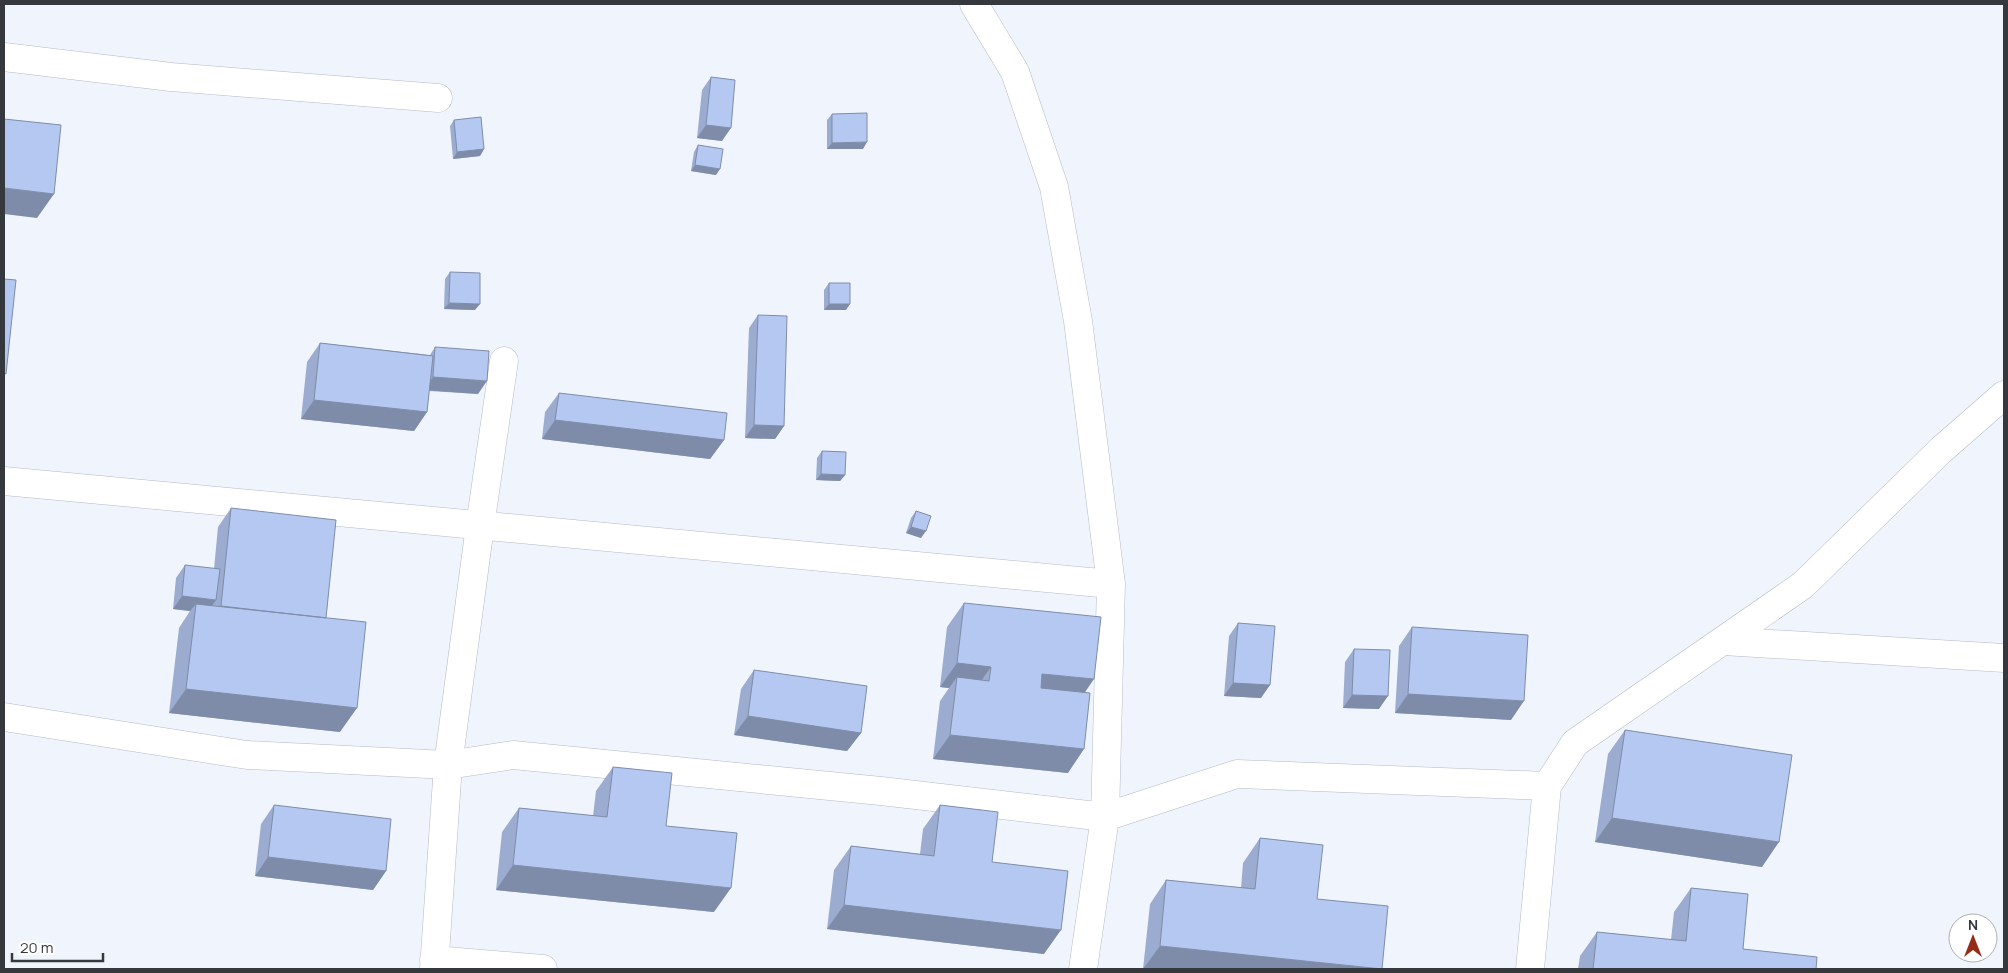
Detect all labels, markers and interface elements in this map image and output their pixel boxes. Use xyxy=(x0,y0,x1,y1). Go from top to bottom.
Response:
north arrow xyxy=(1948,913,1998,963)
text: N xyxy=(1968,915,1978,934)
scale bar xyxy=(12,930,104,962)
text: 20 m xyxy=(20,937,53,958)

